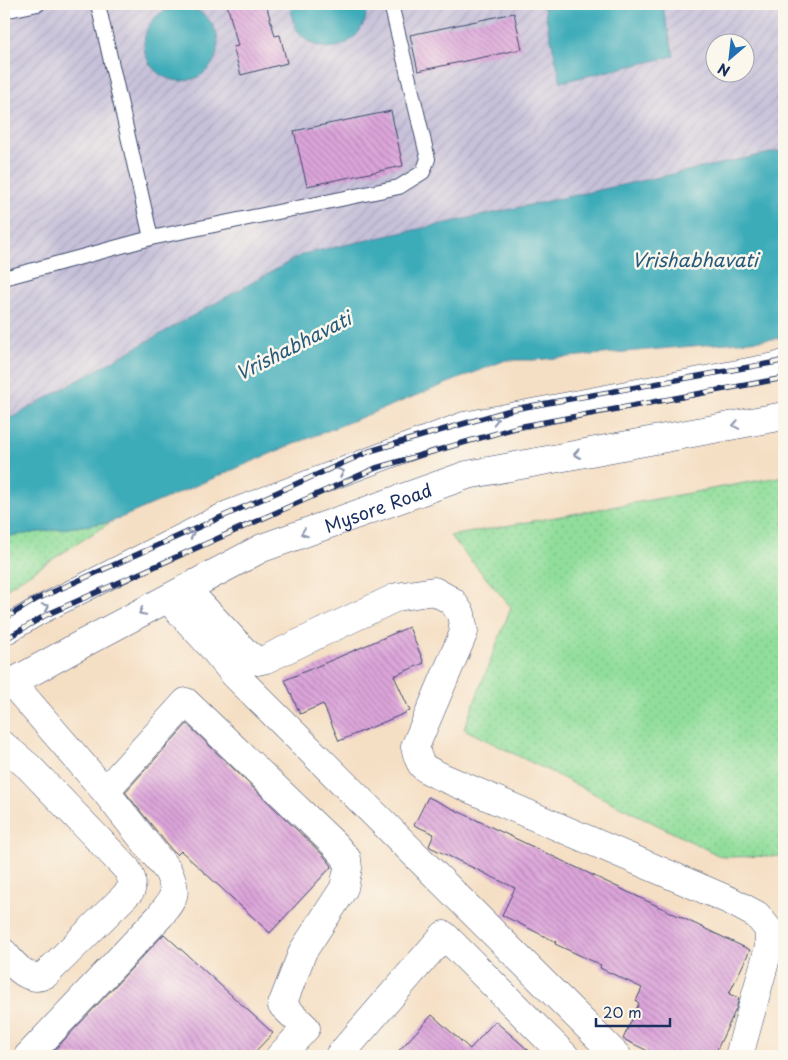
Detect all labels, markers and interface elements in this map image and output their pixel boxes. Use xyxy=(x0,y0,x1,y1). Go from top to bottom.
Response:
north arrow xyxy=(706,32,756,82)
text: N xyxy=(714,58,733,82)
water label: Vrishabhavati xyxy=(632,245,761,273)
water label: Vrishabhavati xyxy=(230,303,358,386)
one-way arrow xyxy=(491,415,499,426)
one-way arrow xyxy=(732,419,741,429)
one-way arrow xyxy=(572,449,581,459)
one-way arrow xyxy=(337,468,345,478)
street label: Mysore Road xyxy=(320,475,435,538)
one-way arrow xyxy=(300,527,308,537)
one-way arrow xyxy=(186,529,195,540)
one-way arrow xyxy=(41,603,50,613)
one-way arrow xyxy=(138,606,147,616)
scale bar xyxy=(596,995,669,1027)
text: 20 m xyxy=(603,1000,642,1023)

